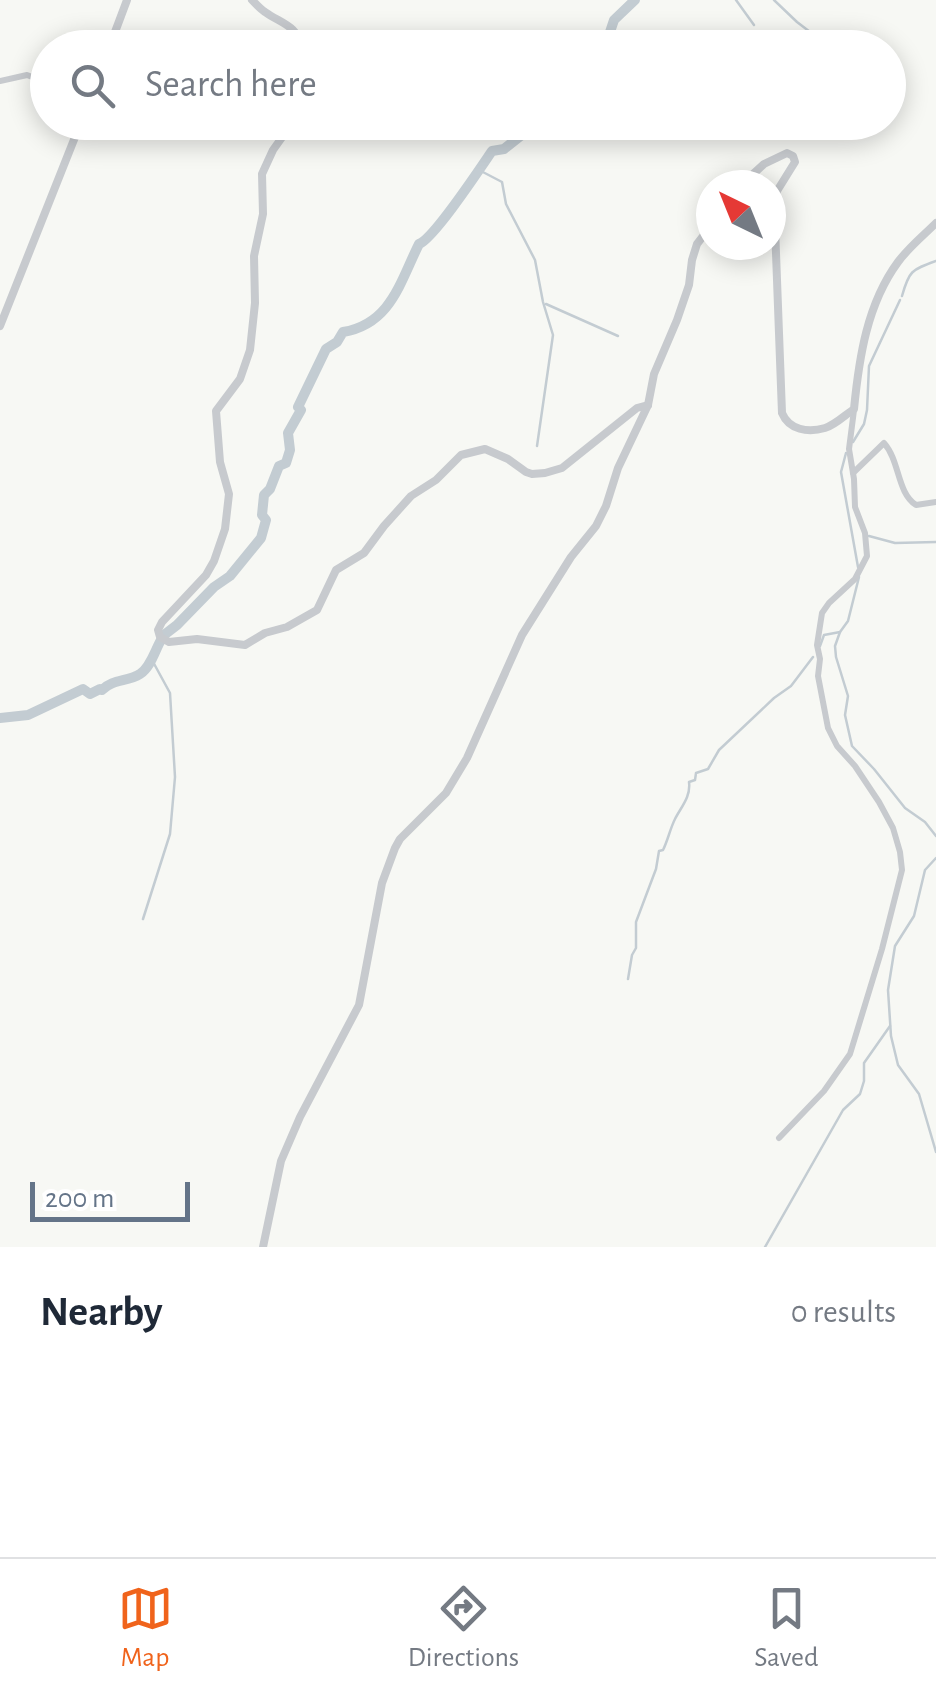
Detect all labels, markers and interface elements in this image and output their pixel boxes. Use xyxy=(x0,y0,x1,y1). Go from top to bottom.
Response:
search box xyxy=(30,30,906,140)
icon: search xyxy=(65,58,120,113)
text: Search here xyxy=(145,66,317,104)
north arrow xyxy=(696,170,786,260)
scale bar xyxy=(30,1177,190,1222)
text: 200 m xyxy=(45,1185,114,1213)
text: Nearby xyxy=(40,1291,163,1333)
text: 0 results xyxy=(791,1296,896,1328)
tab: Map xyxy=(118,1581,173,1675)
tab: Directions xyxy=(408,1581,519,1675)
tab: Saved xyxy=(754,1581,818,1675)

